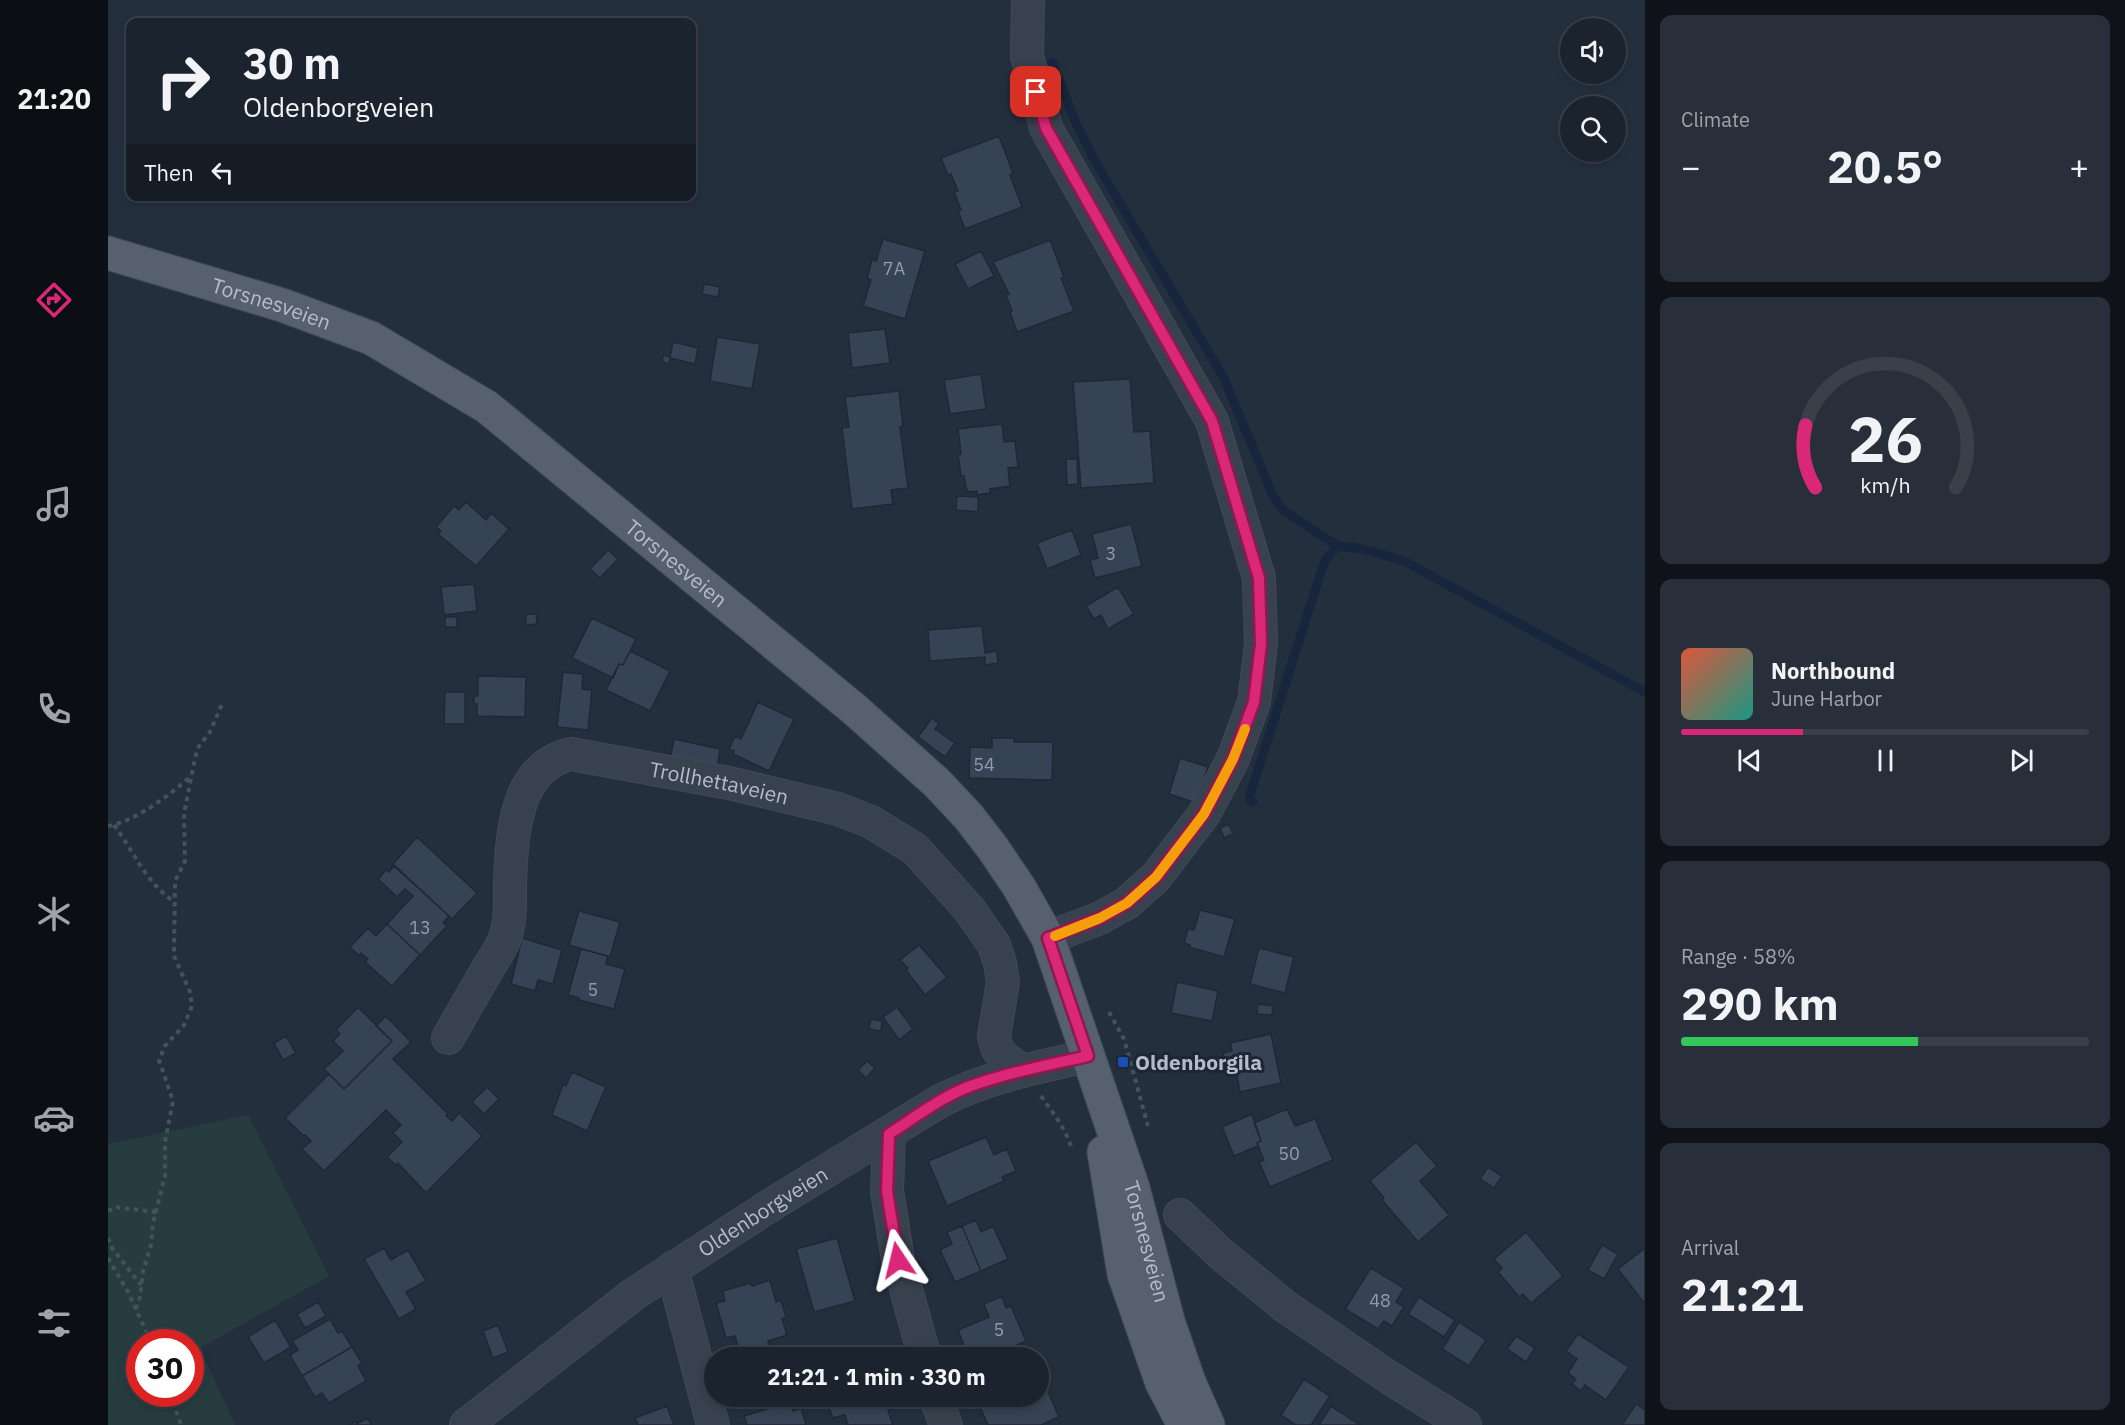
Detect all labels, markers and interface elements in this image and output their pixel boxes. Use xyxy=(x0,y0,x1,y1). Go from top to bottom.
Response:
map controls xyxy=(1560,18,1626,162)
button: sound xyxy=(1560,18,1626,84)
text: 30 m xyxy=(243,36,341,91)
icon: right xyxy=(144,42,222,120)
pin xyxy=(1010,66,1061,117)
icon: arrive xyxy=(1019,75,1052,108)
text: 21:20 xyxy=(17,81,91,116)
text: Oldenborgveien xyxy=(243,89,434,124)
button: search xyxy=(1560,96,1626,162)
text: Climate xyxy=(1681,106,1750,133)
text: 20.5° xyxy=(1827,137,1943,195)
text: − xyxy=(1681,145,1701,188)
text: + xyxy=(2069,145,2089,188)
icon: left xyxy=(206,156,239,189)
text: Then xyxy=(144,158,194,187)
house number: 7A xyxy=(883,257,906,280)
street label: Torsnesveien xyxy=(208,271,335,336)
icon: directions xyxy=(33,279,75,321)
text: 26 xyxy=(1848,398,1922,479)
text: km/h xyxy=(1860,471,1910,499)
icon: music xyxy=(33,483,75,525)
street label: Torsnesveien xyxy=(620,513,733,613)
house number: 3 xyxy=(1106,542,1116,565)
text: Northbound xyxy=(1771,656,1895,685)
text: June Harbor xyxy=(1771,685,1882,712)
icon: phone xyxy=(33,688,75,730)
icon: previous xyxy=(1733,744,1766,777)
icon: pause xyxy=(1869,744,1902,777)
icon: next xyxy=(2005,744,2038,777)
house number: 54 xyxy=(973,753,995,776)
street label: Trollhettaveien xyxy=(647,755,791,811)
icon: climate xyxy=(33,893,75,935)
house number: 13 xyxy=(409,916,431,939)
text: Range · 58% xyxy=(1681,943,1796,970)
text: 290 km xyxy=(1681,974,1839,1032)
house number: 5 xyxy=(588,978,598,1001)
place label: Oldenborgila xyxy=(1135,1048,1262,1076)
marker: Oldenborgila xyxy=(1116,1055,1130,1069)
icon: car xyxy=(33,1097,75,1139)
house number: 50 xyxy=(1278,1142,1300,1165)
street label: Oldenborgveien xyxy=(692,1159,833,1263)
street label: Torsnesveien xyxy=(1118,1177,1176,1305)
position arrow xyxy=(866,1228,930,1292)
text: Arrival xyxy=(1681,1234,1739,1261)
text: 21:21 xyxy=(1681,1265,1804,1323)
house number: 48 xyxy=(1369,1289,1391,1312)
icon: filters xyxy=(33,1302,75,1344)
house number: 5 xyxy=(994,1318,1004,1341)
speed limit sign: 30 xyxy=(126,1329,204,1407)
text: 21:21 · 1 min · 330 m xyxy=(767,1362,986,1391)

